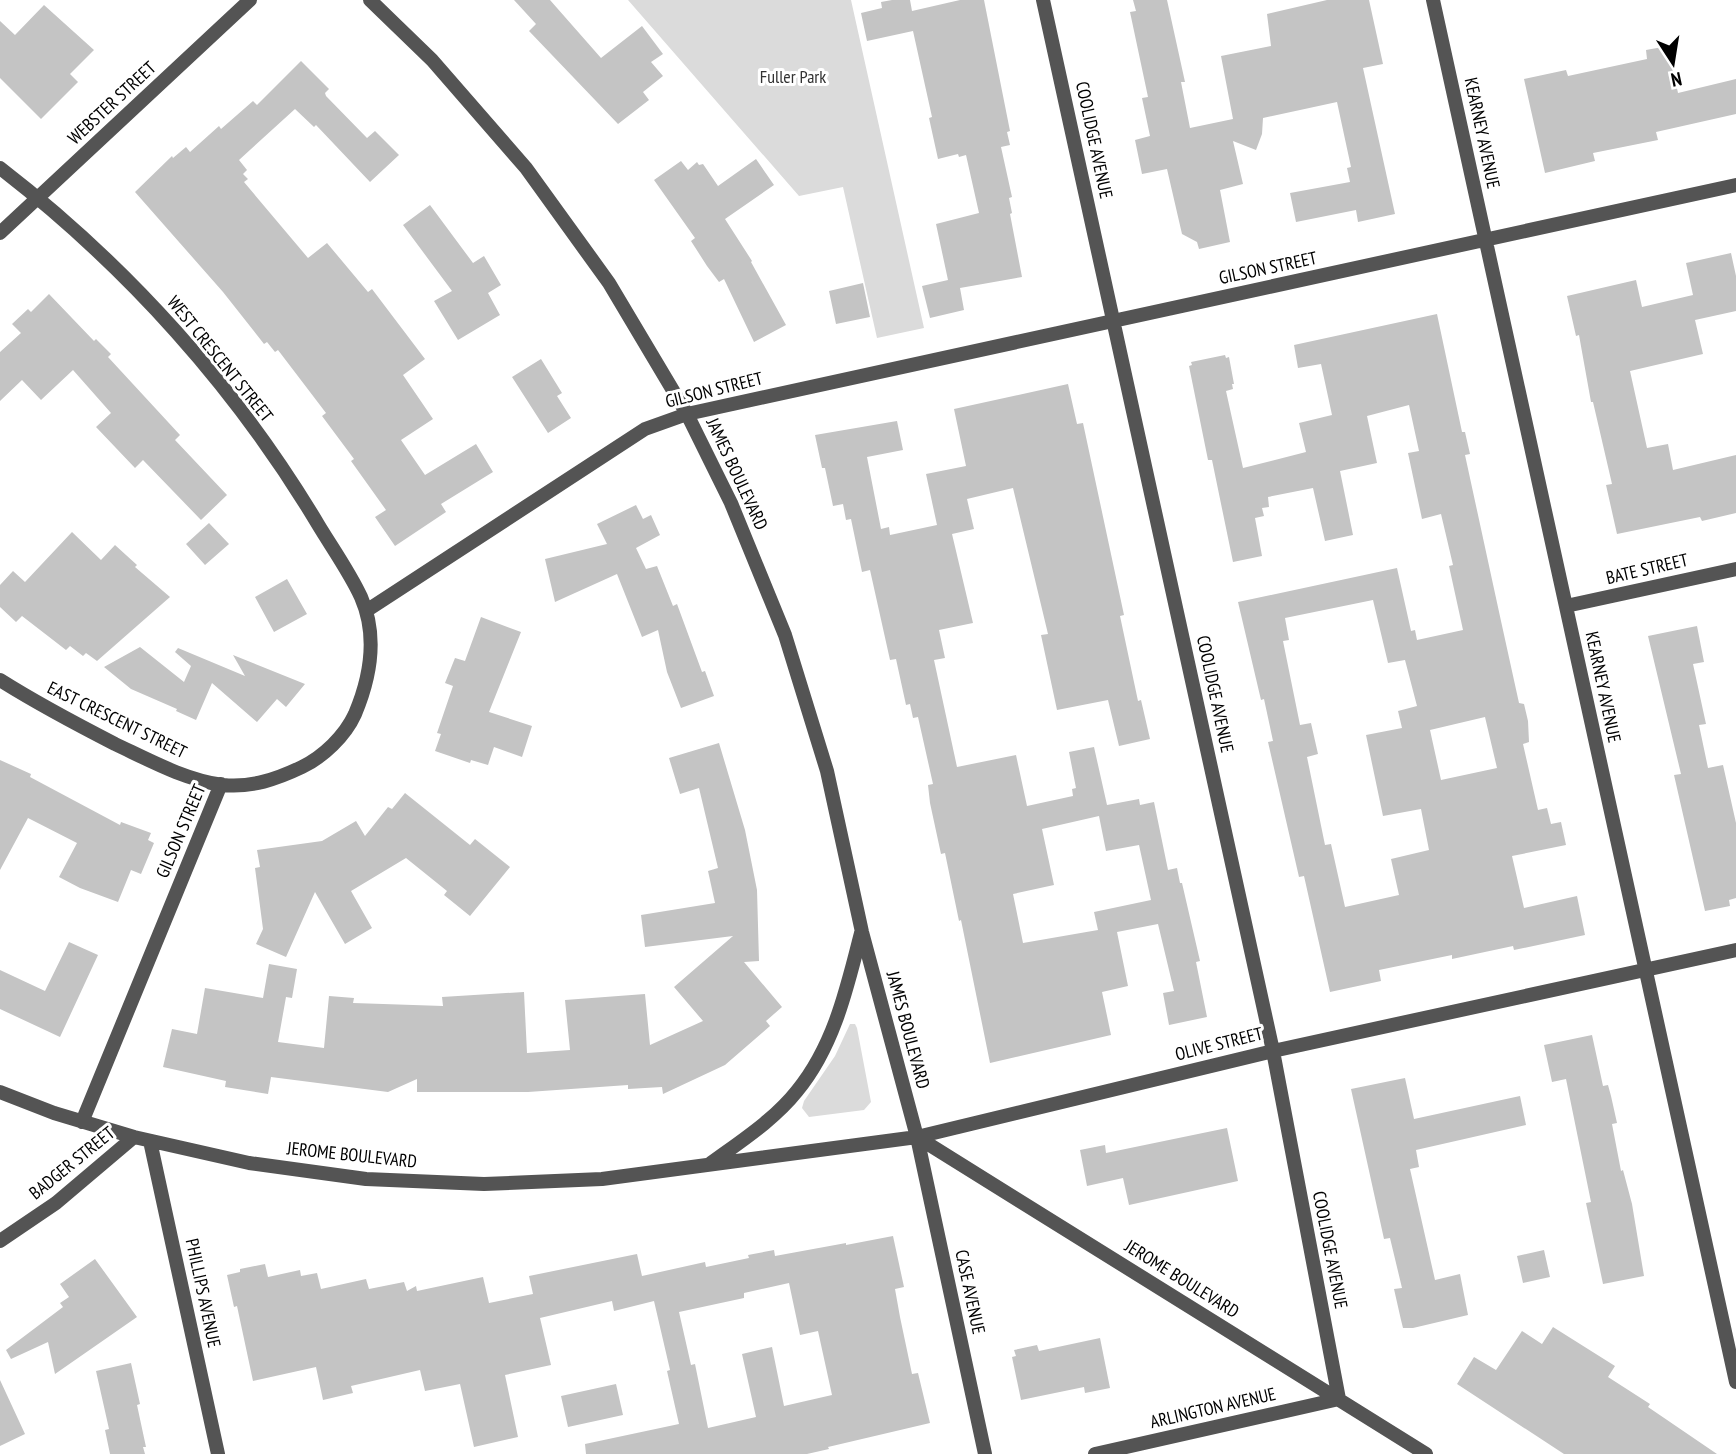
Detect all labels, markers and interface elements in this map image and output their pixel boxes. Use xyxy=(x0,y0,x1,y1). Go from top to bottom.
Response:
north arrow xyxy=(1638,28,1708,98)
street label: WEBSTER STREET xyxy=(63,56,160,149)
park label: Fuller Park xyxy=(760,65,826,88)
text: N xyxy=(1669,67,1684,92)
street label: KEARNEY AVENUE xyxy=(1459,75,1505,191)
street label: COOLIDGE AVENUE xyxy=(1071,79,1118,201)
street label: GILSON STREET xyxy=(1217,246,1319,289)
street label: WEST CRESCENT STREET xyxy=(162,291,278,427)
street label: GILSON STREET xyxy=(663,366,765,413)
street label: JAMES BOULEVARD xyxy=(701,413,773,533)
street label: BATE STREET xyxy=(1604,548,1690,589)
street label: KEARNEY AVENUE xyxy=(1580,629,1626,745)
street label: COOLIDGE AVENUE xyxy=(1192,633,1239,755)
street label: EAST CRESCENT STREET xyxy=(44,676,191,763)
street label: GILSON STREET xyxy=(151,781,211,881)
street label: JAMES BOULEVARD xyxy=(881,968,935,1091)
street label: OLIVE STREET xyxy=(1173,1022,1265,1065)
street label: BADGER STREET xyxy=(24,1121,119,1204)
street label: JEROME BOULEVARD xyxy=(285,1136,418,1173)
street label: COOLIDGE AVENUE xyxy=(1308,1189,1353,1311)
street label: JEROME BOULEVARD xyxy=(1120,1234,1244,1323)
street label: PHILLIPS AVENUE xyxy=(181,1236,226,1350)
street label: CASE AVENUE xyxy=(950,1248,991,1336)
street label: ARLINGTON AVENUE xyxy=(1148,1382,1278,1433)

